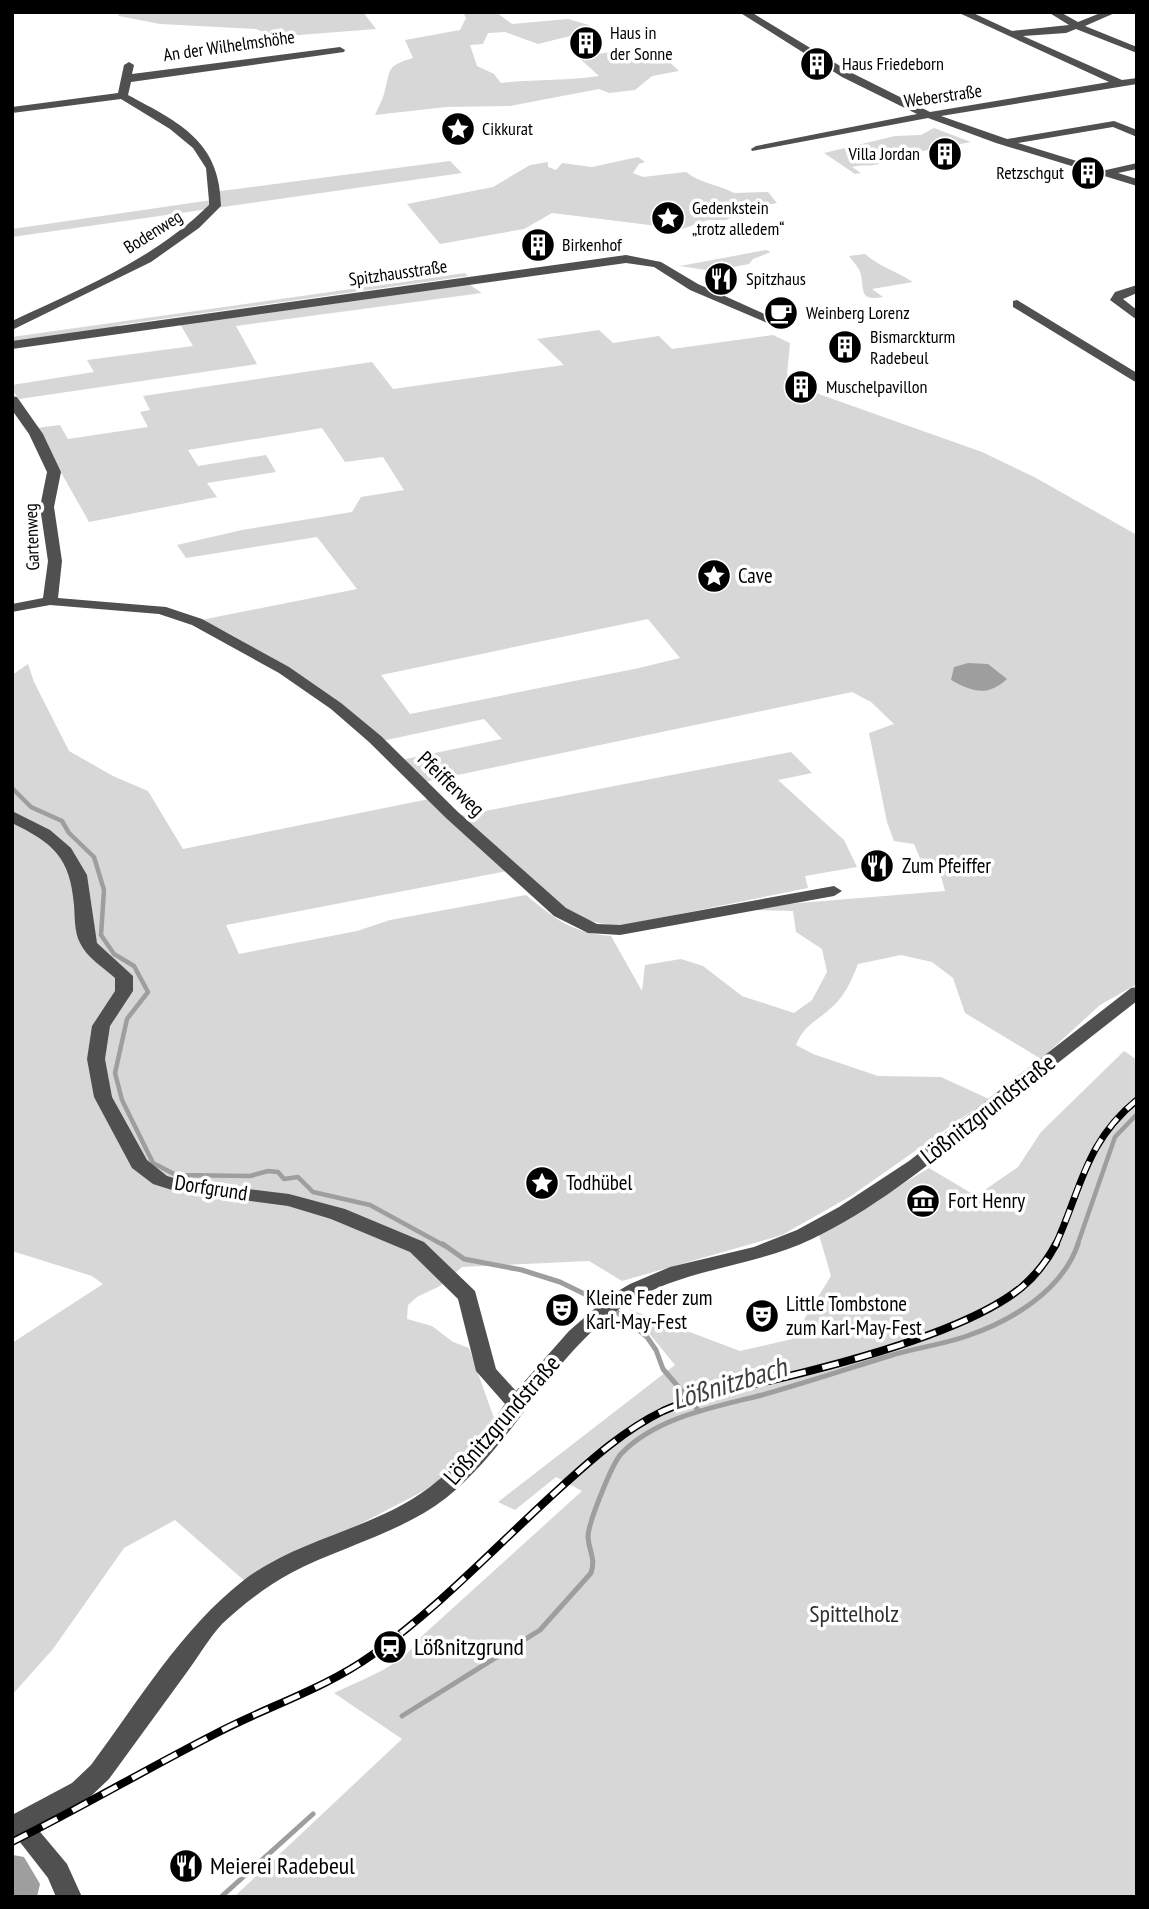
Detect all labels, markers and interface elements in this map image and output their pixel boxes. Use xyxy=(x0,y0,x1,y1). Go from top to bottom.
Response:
place label: Haus in der Sonne xyxy=(610,21,673,65)
building icon: Haus in der Sonne xyxy=(567,24,605,62)
street label: An der Wilhelmshöhe xyxy=(162,25,296,66)
building icon: Haus Friedeborn xyxy=(798,45,836,83)
place label: Haus Friedeborn xyxy=(842,52,944,75)
street label: Weberstraße xyxy=(902,79,983,112)
place icon: Cikkurat xyxy=(439,110,477,148)
place label: Cikkurat xyxy=(482,117,533,140)
building icon: Villa Jordan xyxy=(926,135,964,173)
place label: Villa Jordan xyxy=(847,142,920,165)
building icon: Retzschgut xyxy=(1069,154,1107,192)
place label: Retzschgut xyxy=(996,161,1064,184)
place label: Gedenkstein „trotz alledem“ xyxy=(692,196,784,240)
place icon: Gedenkstein „trotz alledem“ xyxy=(649,199,687,237)
street label: Bodenweg xyxy=(119,205,186,259)
building icon: Birkenhof xyxy=(519,226,557,264)
place label: Birkenhof xyxy=(562,233,623,256)
street label: Spitzhausstraße xyxy=(347,254,449,291)
restaurant icon: Spitzhaus xyxy=(702,260,740,298)
place label: Spitzhaus xyxy=(746,267,806,290)
cafe icon: Weinberg Lorenz xyxy=(762,294,800,332)
place label: Weinberg Lorenz xyxy=(806,301,910,324)
place label: Bismarckturm Radebeul xyxy=(870,325,955,369)
building icon: Bismarckturm Radebeul xyxy=(826,328,864,366)
building icon: Muschelpavillon xyxy=(782,368,820,406)
place label: Muschelpavillon xyxy=(826,375,927,398)
street label: Gartenweg xyxy=(19,503,44,571)
place icon: Cave xyxy=(695,557,733,595)
place label: Cave xyxy=(738,562,773,589)
street label: Pfeifferweg xyxy=(412,745,490,822)
restaurant icon: Zum Pfeiffer xyxy=(858,847,896,885)
place label: Zum Pfeiffer xyxy=(902,852,991,879)
street label: Lößnitzgrundstraße xyxy=(914,1046,1061,1171)
place icon: Todhübel xyxy=(523,1164,561,1202)
street label: Dorfgrund xyxy=(173,1168,249,1207)
place label: Todhübel xyxy=(566,1169,633,1196)
museum icon: Fort Henry xyxy=(904,1182,942,1220)
place label: Fort Henry xyxy=(948,1187,1025,1214)
place label: Kleine Feder zum Karl-May-Fest xyxy=(586,1284,712,1335)
place label: Little Tombstone zum Karl-May-Fest xyxy=(786,1290,922,1341)
theatre icon: Kleine Feder zum Karl-May-Fest xyxy=(543,1291,581,1329)
theatre icon: Little Tombstone zum Karl-May-Fest xyxy=(743,1297,781,1335)
water label: Lößnitzbach xyxy=(667,1347,792,1417)
street label: Lößnitzgrundstraße xyxy=(437,1348,567,1491)
park label: Spittelholz xyxy=(809,1598,899,1629)
station icon: Lößnitzgrund xyxy=(371,1628,409,1666)
place label: Lößnitzgrund xyxy=(414,1631,524,1662)
restaurant icon: Meierei Radebeul xyxy=(167,1847,205,1885)
place label: Meierei Radebeul xyxy=(210,1850,355,1881)

